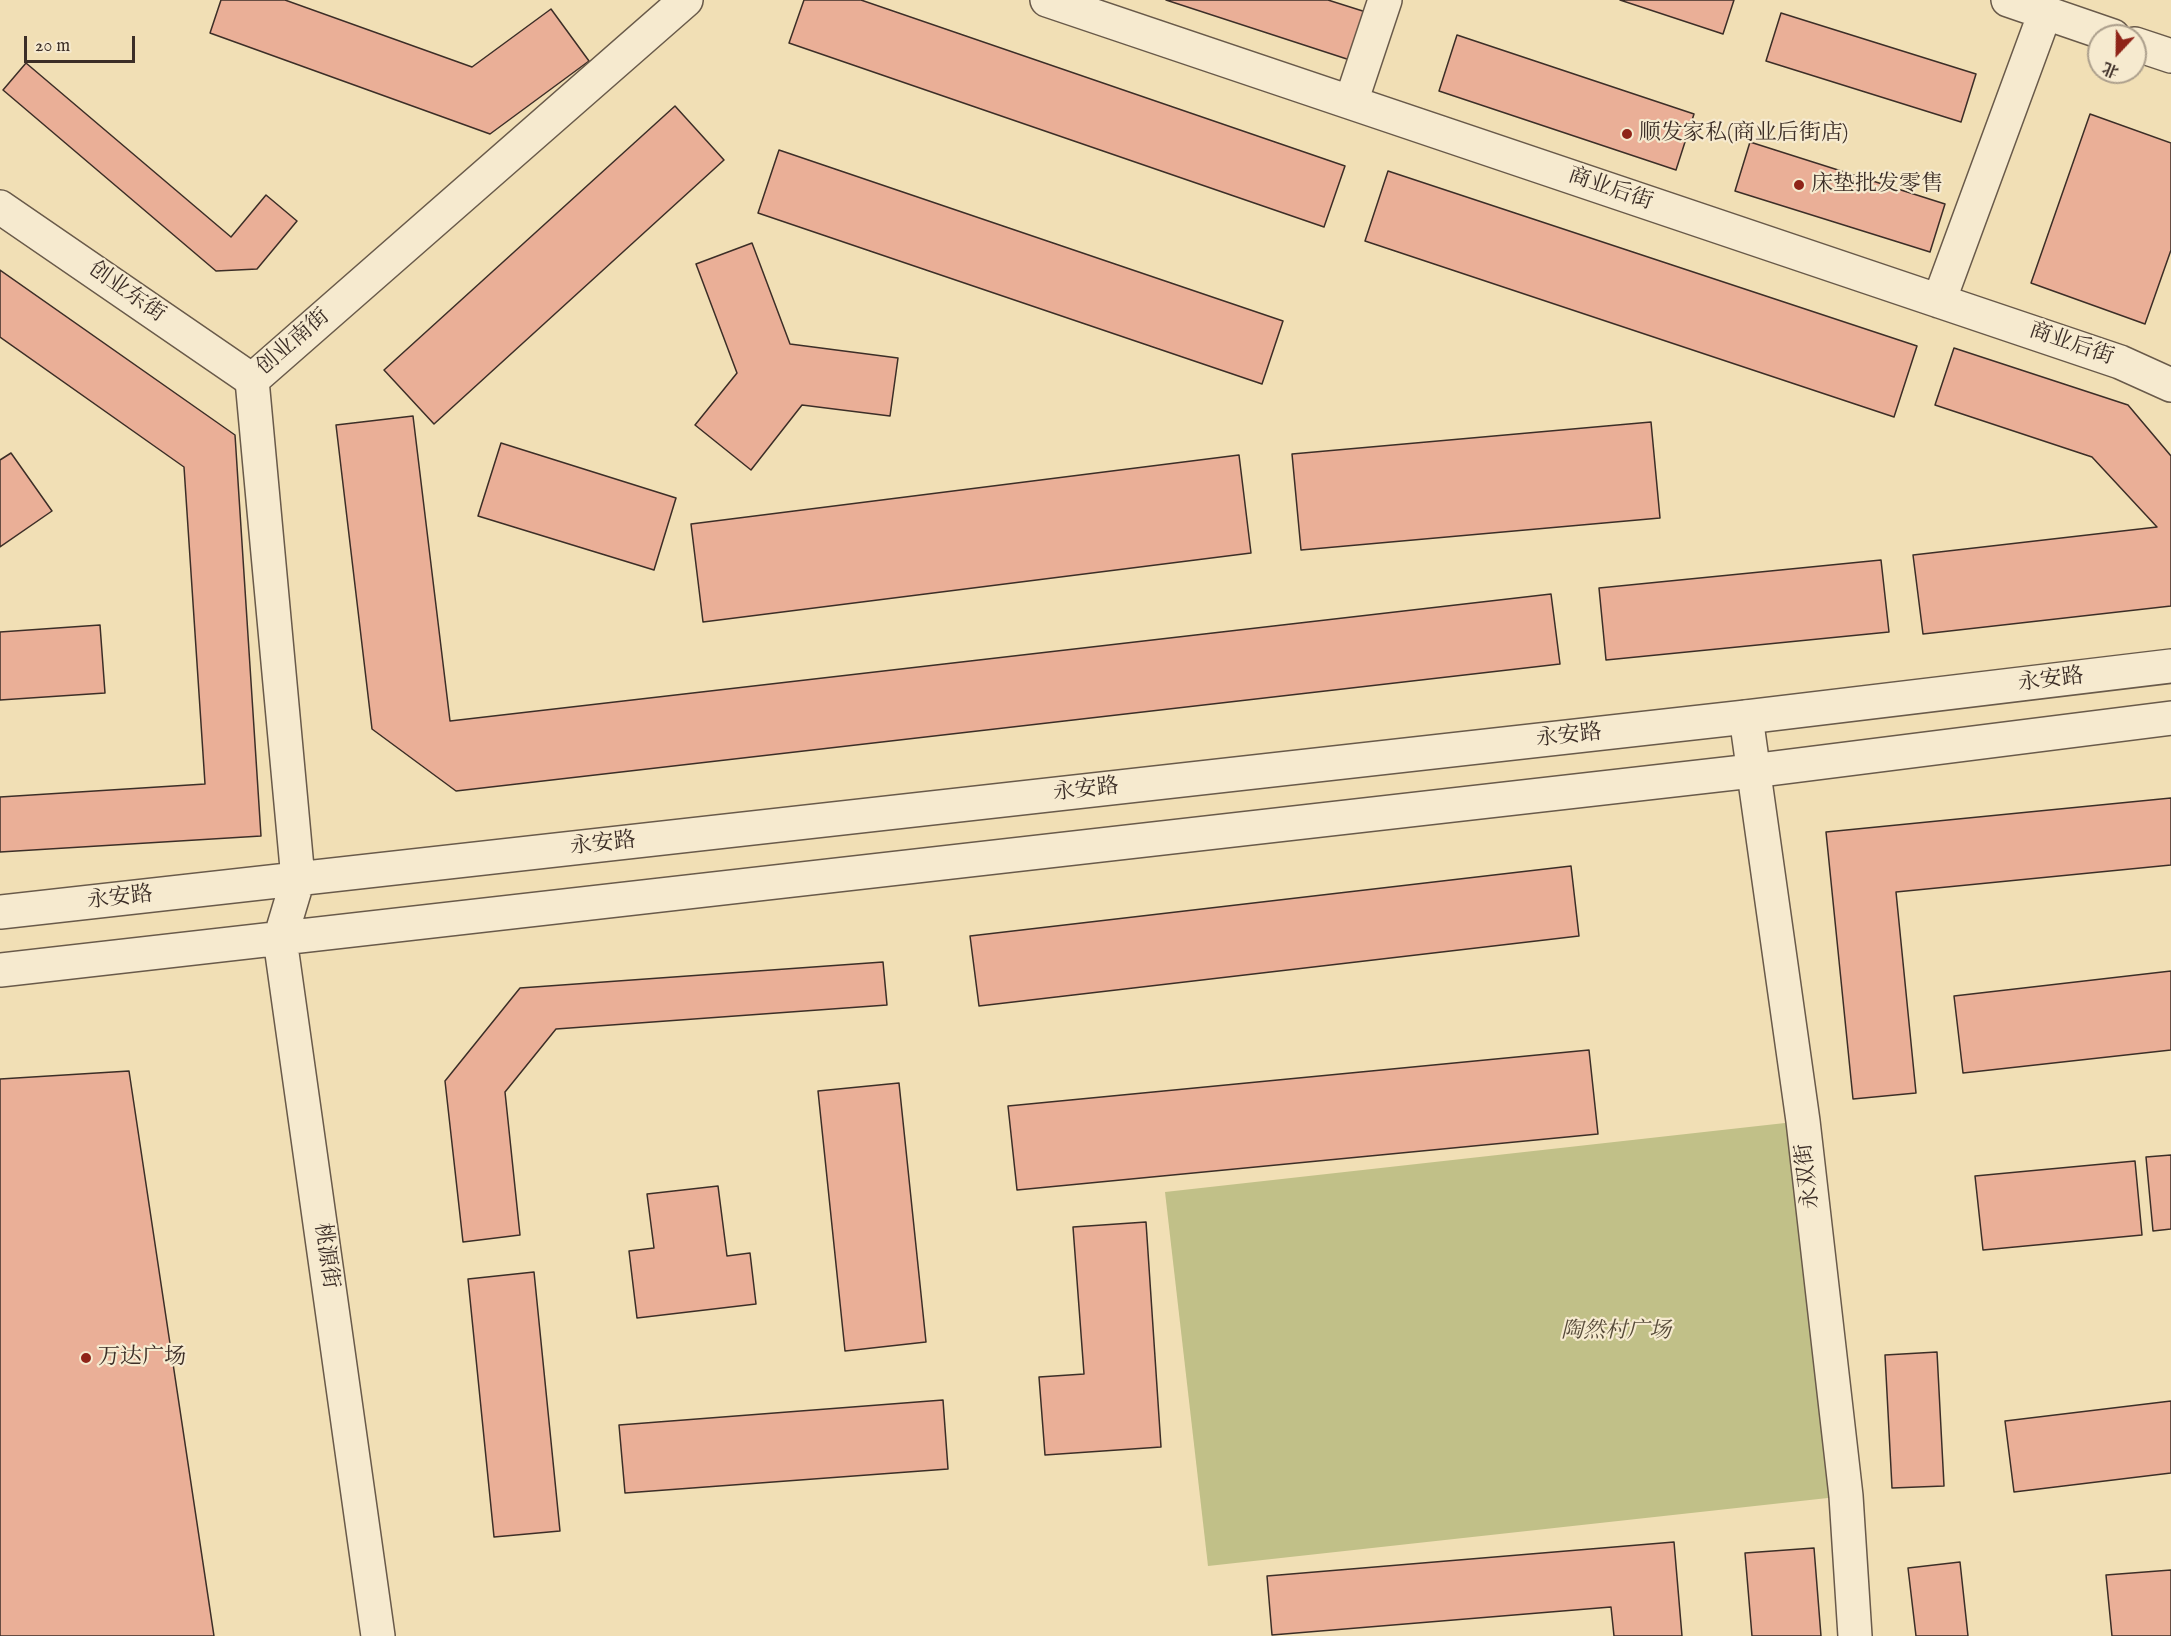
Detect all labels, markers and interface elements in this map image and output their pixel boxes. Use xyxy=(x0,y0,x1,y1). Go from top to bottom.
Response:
scale bar xyxy=(27,24,138,62)
north arrow xyxy=(2087,24,2147,84)
text: 20 m xyxy=(35,35,70,58)
text: 北 xyxy=(2100,57,2122,81)
place label: 顺发家私(商业后街店) xyxy=(1639,121,1848,147)
marker: 顺发家私(商业后街店) xyxy=(1620,127,1634,141)
street label: 商业后街 xyxy=(1564,163,1656,217)
place label: 床垫批发零售 xyxy=(1811,172,1943,198)
marker: 床垫批发零售 xyxy=(1792,178,1806,192)
street label: 创业东街 xyxy=(82,257,170,329)
street label: 创业南街 xyxy=(252,304,336,382)
street label: 商业后街 xyxy=(2025,318,2117,372)
street label: 永安路 xyxy=(2017,664,2085,698)
street label: 永安路 xyxy=(1535,720,1603,754)
street label: 永安路 xyxy=(1052,774,1120,808)
street label: 永安路 xyxy=(569,828,637,862)
street label: 永安路 xyxy=(86,882,154,916)
street label: 永双街 xyxy=(1792,1142,1826,1210)
street label: 桃源街 xyxy=(307,1221,343,1291)
park label: 陶然村广场 xyxy=(1561,1319,1671,1345)
place label: 万达广场 xyxy=(98,1345,186,1371)
marker: 万达广场 xyxy=(79,1351,93,1365)

